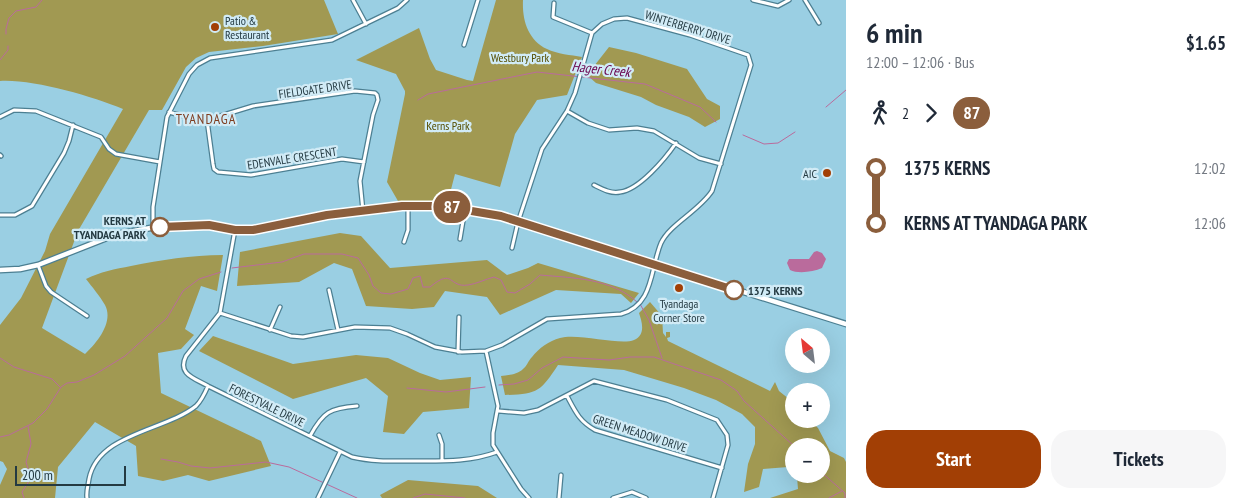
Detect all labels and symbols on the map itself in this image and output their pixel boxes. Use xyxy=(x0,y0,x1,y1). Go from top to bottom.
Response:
street label: WINTERBERRY DRIVE xyxy=(643,7,733,47)
place label: Patio & Restaurant xyxy=(225,13,270,42)
marker: Patio & Restaurant xyxy=(209,21,221,33)
park label: Westbury Park xyxy=(491,50,549,65)
water label: Hager Creek xyxy=(571,57,633,81)
street label: FIELDGATE DRIVE xyxy=(277,76,353,102)
district label: TYANDAGA xyxy=(176,110,236,128)
park label: Kerns Park xyxy=(426,118,470,133)
street label: EDENVALE CRESCENT xyxy=(246,143,338,172)
place label: AIC xyxy=(803,166,818,181)
marker: AIC xyxy=(821,167,833,179)
line badge: 87 xyxy=(430,191,474,223)
place label: KERNS AT TYANDAGA PARK xyxy=(74,213,147,242)
marker: KERNS AT TYANDAGA PARK xyxy=(150,217,170,237)
marker: 1375 KERNS xyxy=(724,280,744,300)
marker: Tyandaga Corner Store xyxy=(673,282,685,294)
place label: 1375 KERNS xyxy=(748,283,803,298)
place label: Tyandaga Corner Store xyxy=(653,296,705,325)
north arrow xyxy=(785,328,830,372)
street label: FORESTVALE DRIVE xyxy=(227,380,307,430)
street label: GREEN MEADOW DRIVE xyxy=(591,411,689,455)
scale bar xyxy=(15,463,126,486)

